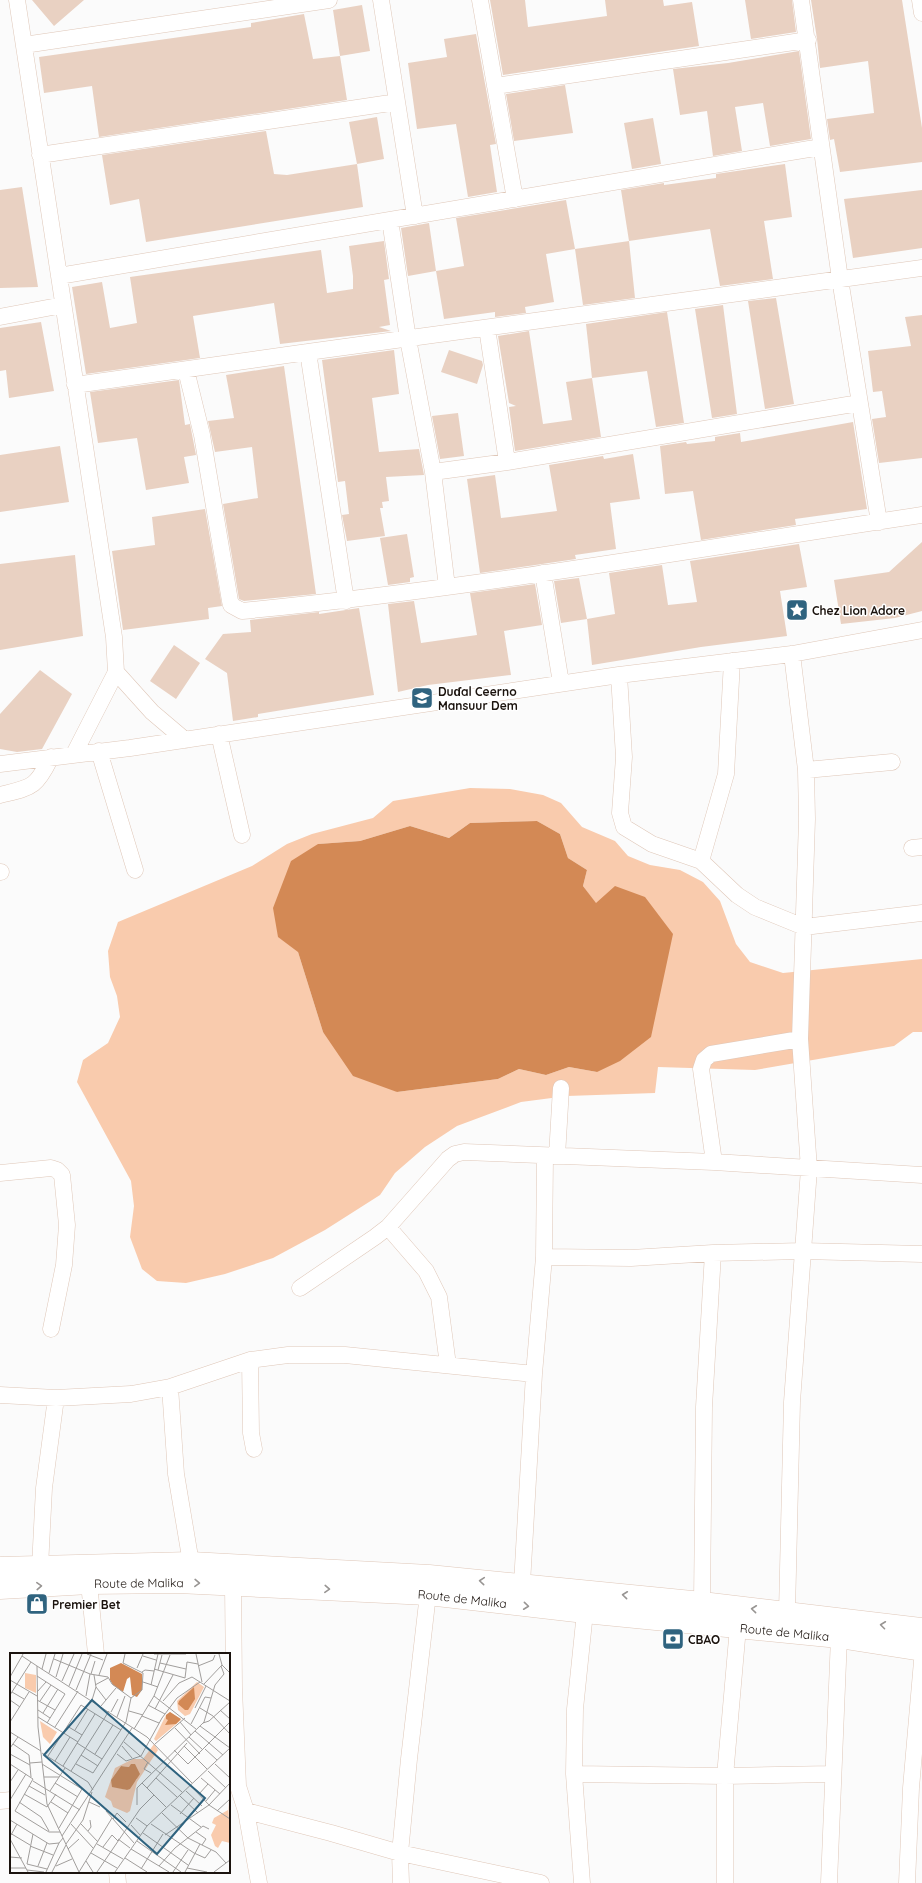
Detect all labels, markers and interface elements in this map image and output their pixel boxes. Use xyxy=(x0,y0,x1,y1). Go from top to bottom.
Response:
place icon: Chez Lion Adore xyxy=(784,597,810,623)
place label: Chez Lion Adore xyxy=(812,603,905,618)
place label: Duɗal Ceerno Mansuur Dem xyxy=(438,684,518,713)
school or university icon: Duɗal Ceerno Mansuur Dem xyxy=(409,685,435,711)
street label: Route de Malika xyxy=(94,1574,184,1590)
one-way arrow xyxy=(479,1576,485,1585)
one-way arrow xyxy=(194,1579,200,1587)
one-way arrow xyxy=(36,1582,42,1590)
one-way arrow xyxy=(324,1584,330,1593)
street label: Route de Malika xyxy=(417,1586,508,1610)
one-way arrow xyxy=(622,1590,628,1599)
shop icon: Premier Bet xyxy=(24,1591,50,1617)
place label: Premier Bet xyxy=(52,1597,121,1612)
one-way arrow xyxy=(523,1601,529,1610)
one-way arrow xyxy=(751,1604,757,1613)
street label: Route de Malika xyxy=(739,1620,830,1644)
one-way arrow xyxy=(880,1620,886,1629)
bank icon: CBAO xyxy=(660,1626,686,1652)
place label: CBAO xyxy=(688,1632,720,1647)
inset map xyxy=(10,1653,230,1873)

